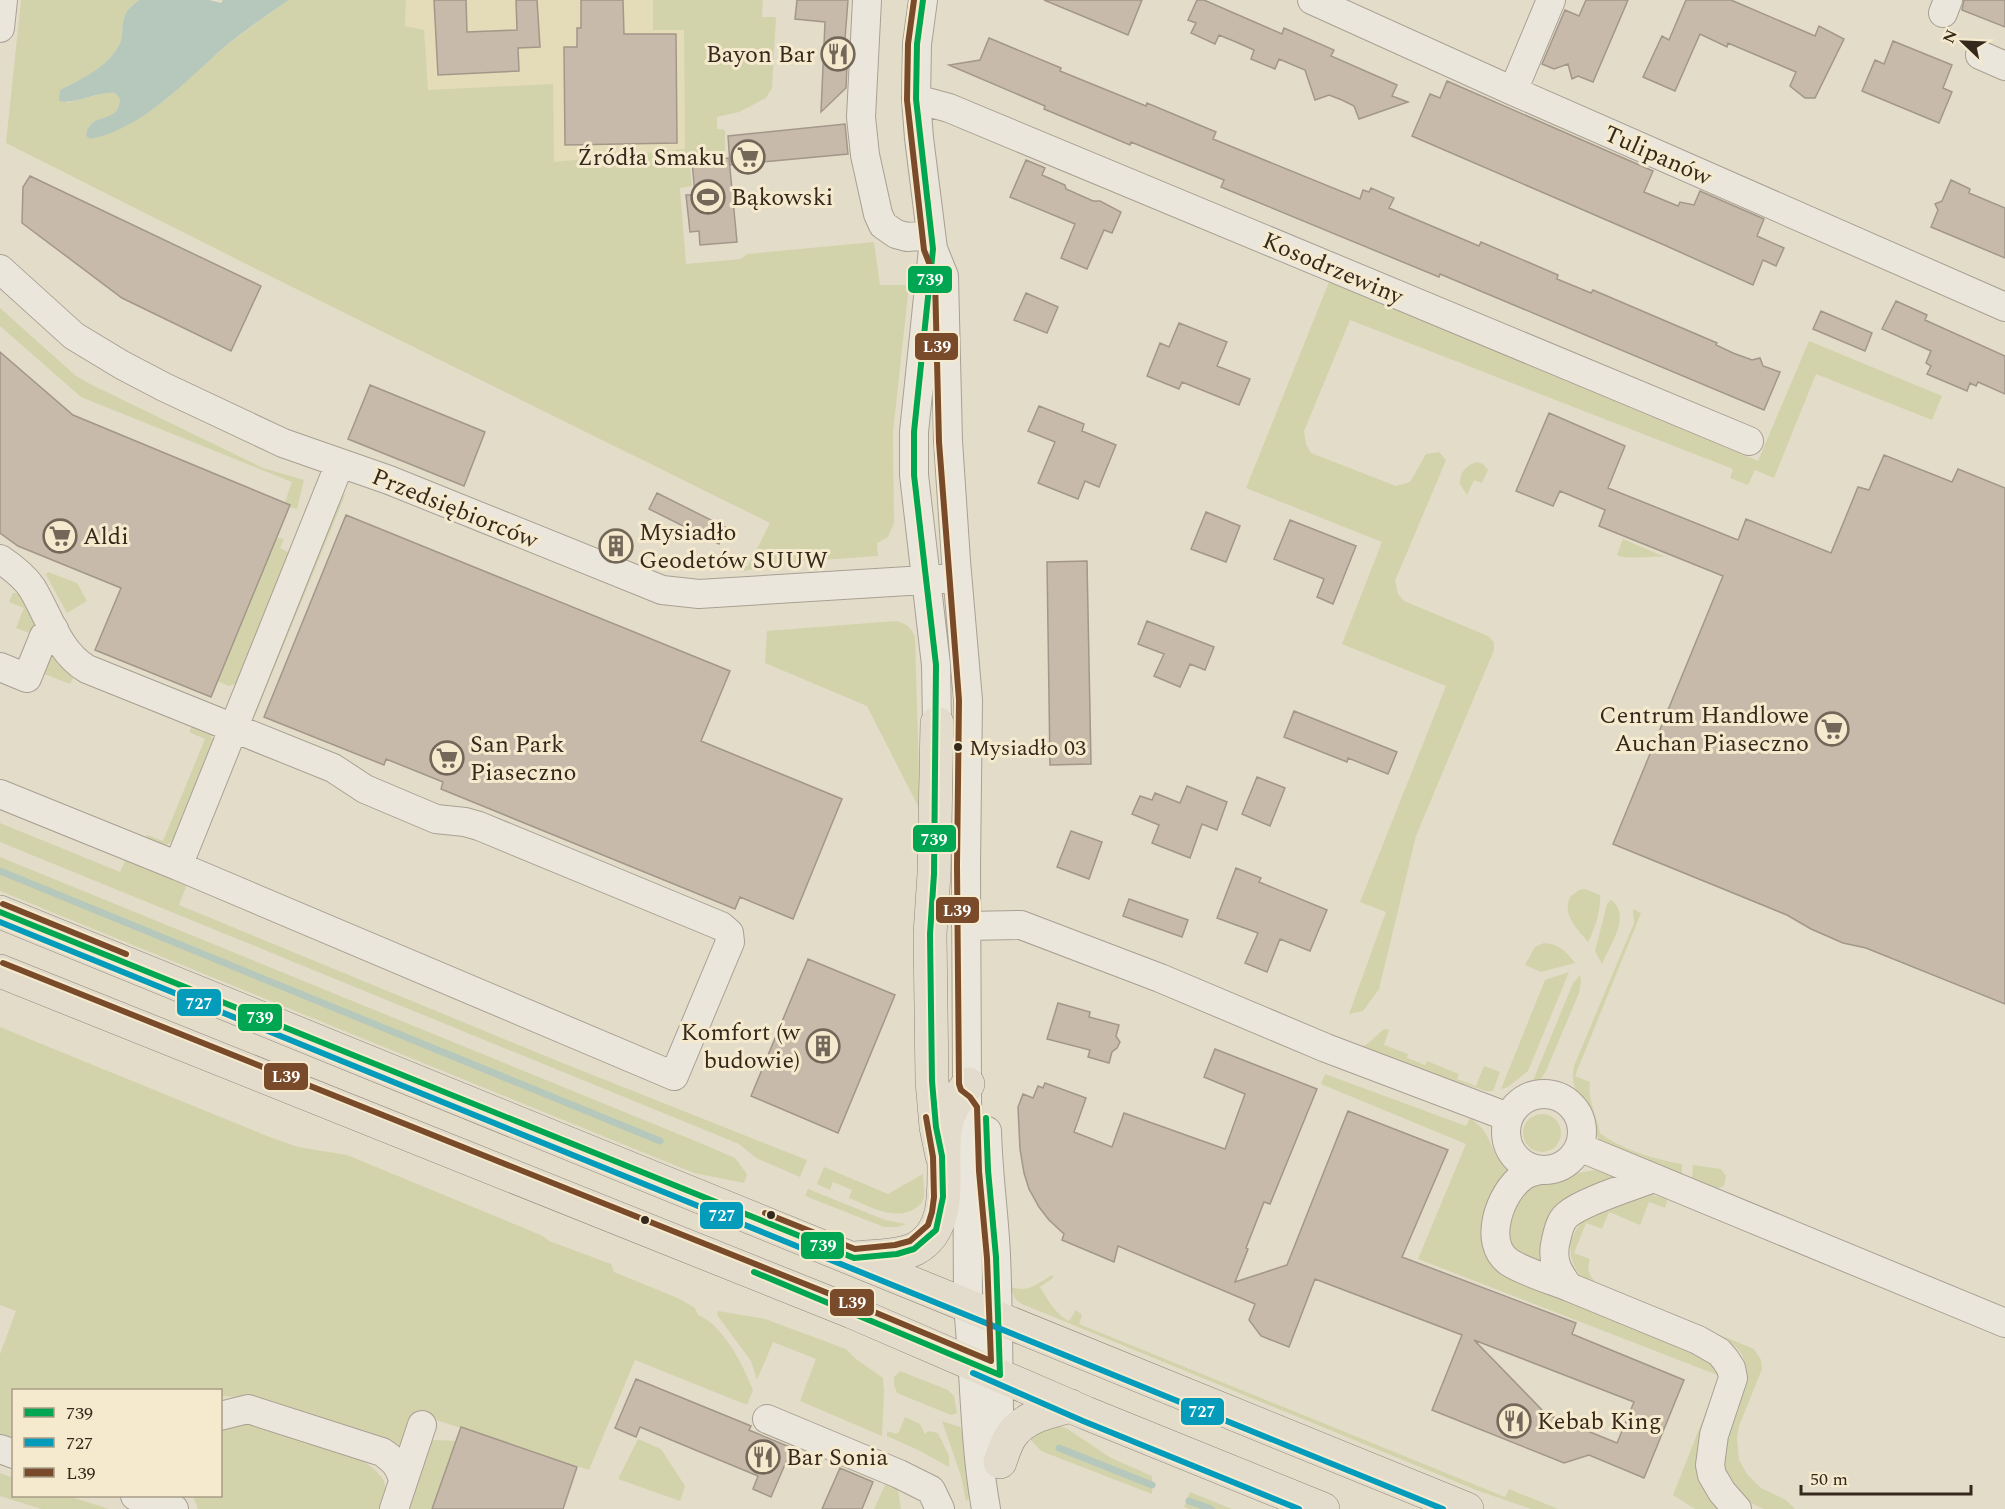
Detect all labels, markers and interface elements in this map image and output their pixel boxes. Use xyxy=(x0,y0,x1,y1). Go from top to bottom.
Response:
north arrow xyxy=(1933,12,1993,72)
text: N xyxy=(1937,26,1964,47)
restaurant icon: Bayon Bar xyxy=(820,36,856,72)
place label: Bayon Bar xyxy=(706,37,815,73)
street label: Tulipanów xyxy=(1598,116,1718,196)
supermarket icon: Źródła Smaku xyxy=(730,139,766,175)
place label: Źródła Smaku xyxy=(577,140,725,176)
sports icon: Bąkowski xyxy=(690,179,726,215)
place label: Bąkowski xyxy=(731,180,833,216)
street label: Kosodrzewiny xyxy=(1257,223,1410,315)
line badge: 739 xyxy=(907,265,953,294)
text: 739 xyxy=(917,268,943,292)
line badge: L39 xyxy=(914,332,959,361)
text: L39 xyxy=(923,335,951,359)
street label: Przedsiębiorców xyxy=(366,459,544,559)
place label: Mysiadło Geodetów SUUW xyxy=(639,515,828,579)
supermarket icon: Aldi xyxy=(42,518,78,554)
place label: Aldi xyxy=(83,519,129,555)
building icon: Mysiadło Geodetów SUUW xyxy=(598,528,634,564)
place label: Centrum Handlowe Auchan Piaseczno xyxy=(1599,698,1809,762)
supermarket icon: Centrum Handlowe Auchan Piaseczno xyxy=(1814,711,1850,747)
place label: San Park Piaseczno xyxy=(470,727,577,791)
place label: Mysiadło 03 xyxy=(969,732,1086,765)
supermarket icon: San Park Piaseczno xyxy=(429,740,465,776)
marker: Mysiadło 03 xyxy=(952,741,964,753)
line badge: 739 xyxy=(912,824,957,853)
text: 739 xyxy=(921,828,947,852)
line badge: L39 xyxy=(935,896,980,924)
text: L39 xyxy=(943,899,971,923)
line badge: 727 xyxy=(176,988,222,1017)
text: 727 xyxy=(186,992,212,1016)
line badge: 739 xyxy=(237,1003,283,1032)
text: 739 xyxy=(247,1006,273,1030)
place label: Komfort (w budowie) xyxy=(681,1015,801,1079)
building icon: Komfort (w budowie) xyxy=(805,1028,841,1064)
line badge: L39 xyxy=(263,1062,309,1091)
text: L39 xyxy=(272,1065,300,1089)
line badge: 727 xyxy=(699,1201,744,1230)
text: 727 xyxy=(709,1204,735,1228)
unlabelled marker xyxy=(765,1209,777,1221)
unlabelled marker xyxy=(639,1214,651,1226)
line badge: 739 xyxy=(800,1231,845,1260)
text: 739 xyxy=(810,1234,836,1258)
line badge: L39 xyxy=(829,1288,875,1317)
text: L39 xyxy=(838,1291,866,1315)
legend xyxy=(12,1389,222,1497)
line badge: 727 xyxy=(1180,1397,1225,1426)
text: 739 xyxy=(66,1400,93,1427)
text: 727 xyxy=(1189,1400,1215,1424)
restaurant icon: Kebab King xyxy=(1496,1403,1532,1439)
place label: Kebab King xyxy=(1537,1404,1662,1440)
text: 727 xyxy=(66,1430,93,1457)
restaurant icon: Bar Sonia xyxy=(745,1439,781,1475)
place label: Bar Sonia xyxy=(786,1440,889,1476)
scale bar xyxy=(1801,1458,1970,1496)
text: L39 xyxy=(66,1460,95,1487)
text: 50 m xyxy=(1810,1466,1848,1493)

